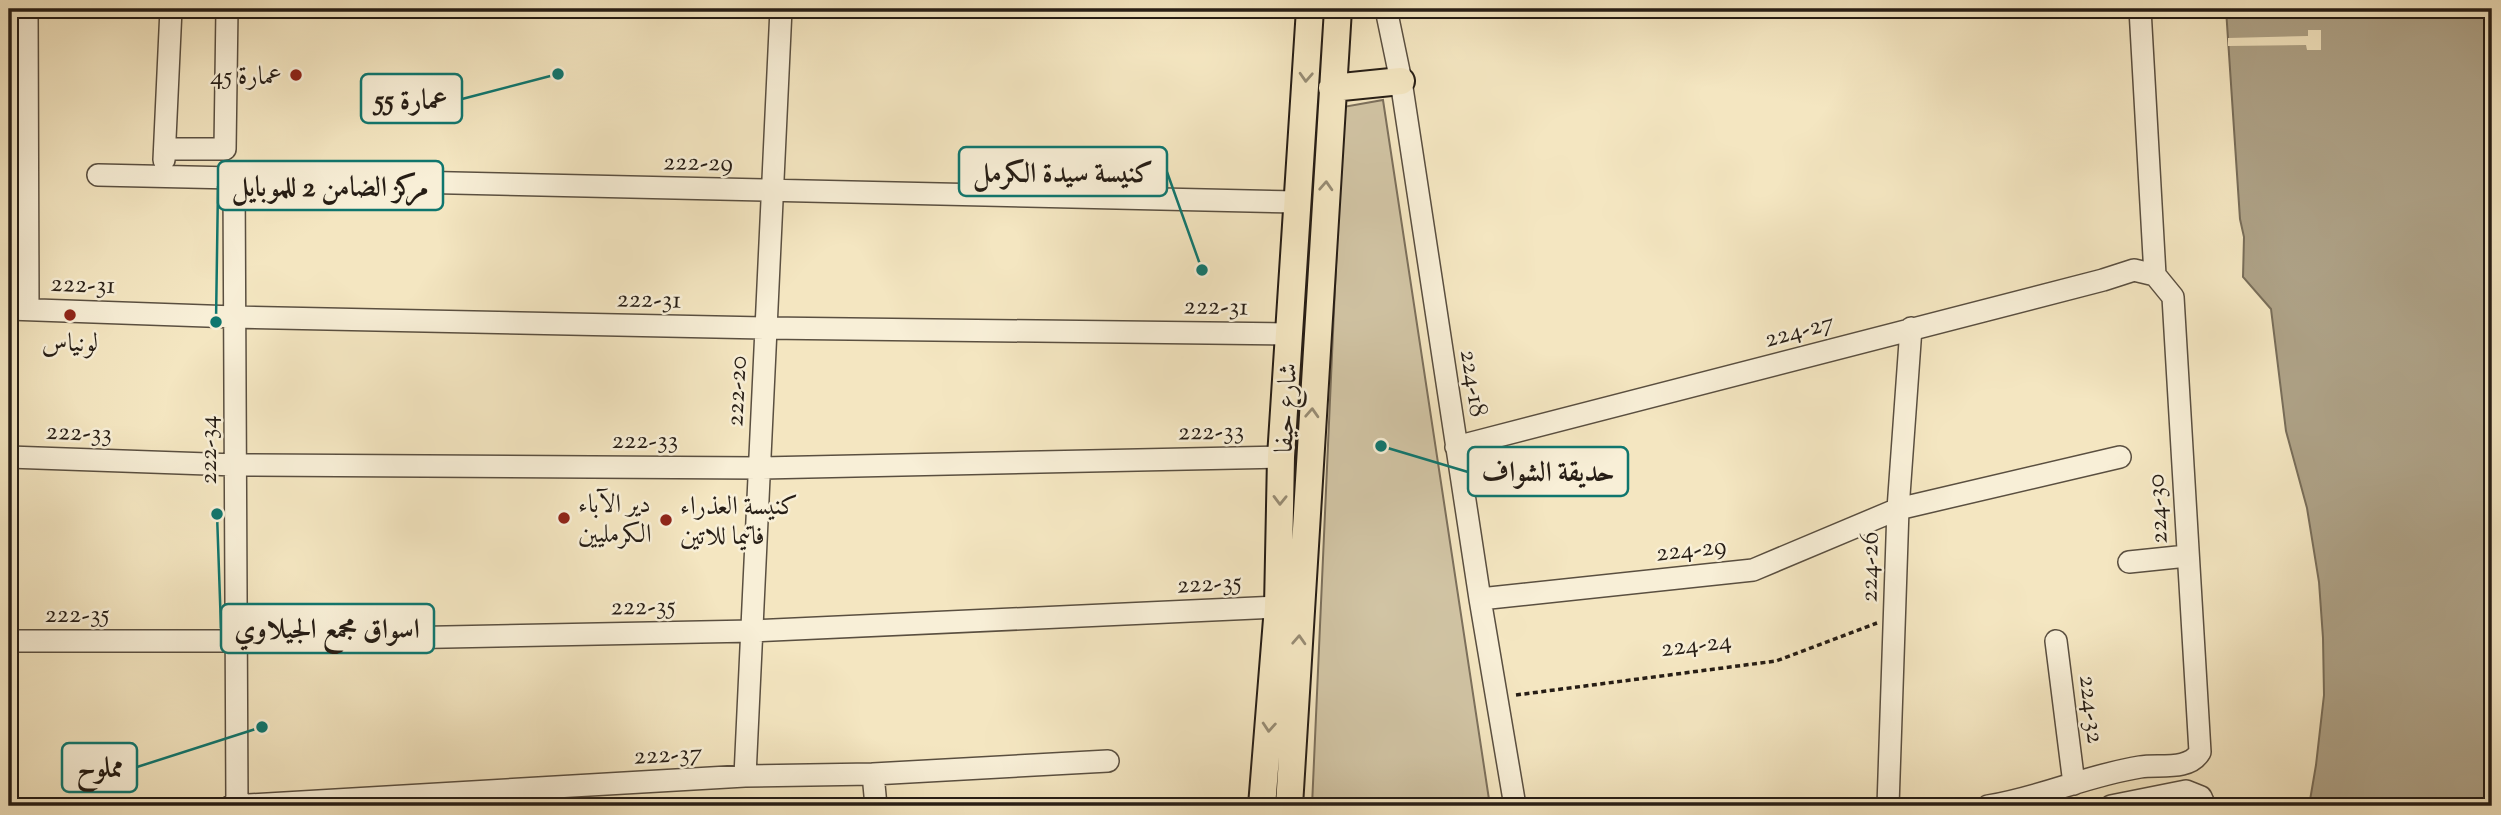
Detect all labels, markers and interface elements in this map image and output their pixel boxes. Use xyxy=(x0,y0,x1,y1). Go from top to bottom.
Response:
place label: عمارة 45 xyxy=(210,59,282,96)
marker: عمارة 45 xyxy=(288,67,304,83)
one-way arrow xyxy=(1299,72,1314,83)
callout: عمارة 55 xyxy=(361,74,462,123)
text: عمارة 55 xyxy=(372,82,448,122)
street label: 222-29 xyxy=(663,144,733,183)
callout: كنيسة سيدة الكرمل xyxy=(959,147,1167,196)
text: كنيسة سيدة الكرمل xyxy=(973,155,1153,195)
callout: مركز الضامن 2 للموبايل xyxy=(218,161,443,210)
text: مركز الضامن 2 للموبايل xyxy=(231,169,429,209)
one-way arrow xyxy=(1318,180,1333,191)
street label: 222-31 xyxy=(50,266,116,305)
street label: 222-31 xyxy=(616,281,682,320)
street label: 222-31 xyxy=(1183,288,1249,327)
street label: 224-27 xyxy=(1761,304,1839,358)
marker: لونياس xyxy=(62,307,78,323)
place label: لونياس xyxy=(42,326,98,363)
street label: 224-18 xyxy=(1449,347,1496,420)
street label: 222-20 xyxy=(717,355,758,428)
street label: شارع حيفا xyxy=(1267,362,1309,454)
one-way arrow xyxy=(1305,407,1320,418)
street label: 222-33 xyxy=(1178,413,1245,452)
street label: 222-33 xyxy=(45,414,113,453)
street label: 222-34 xyxy=(191,416,228,484)
street label: 222-33 xyxy=(612,423,678,460)
callout: حديقة الشواف xyxy=(1468,447,1628,496)
text: حديقة الشواف xyxy=(1482,454,1614,494)
street label: 224-30 xyxy=(2138,473,2179,545)
place label: دير الآباء الكرمليين xyxy=(578,487,652,554)
place label: كنيسة العذراء فاتيما للاتين xyxy=(680,489,798,556)
one-way arrow xyxy=(1273,494,1288,505)
marker: دير الآباء الكرمليين xyxy=(556,510,572,526)
marker: كنيسة العذراء فاتيما للاتين xyxy=(658,512,674,528)
street label: 224-29 xyxy=(1654,528,1728,573)
street label: 224-26 xyxy=(1851,531,1890,603)
street label: 222-35 xyxy=(1176,564,1243,605)
street label: 222-35 xyxy=(610,588,676,627)
street label: 222-35 xyxy=(45,597,109,634)
callout: اسواق مجمع الجيلاوي xyxy=(221,604,434,653)
text: اسواق مجمع الجيلاوي xyxy=(234,611,420,655)
street label: 224-24 xyxy=(1659,623,1734,668)
one-way arrow xyxy=(1291,635,1306,646)
street label: 224-32 xyxy=(2068,673,2113,746)
one-way arrow xyxy=(1262,721,1277,732)
street label: 222-37 xyxy=(633,735,703,776)
callout: مملوح xyxy=(62,743,137,792)
text: مملوح xyxy=(76,750,124,793)

